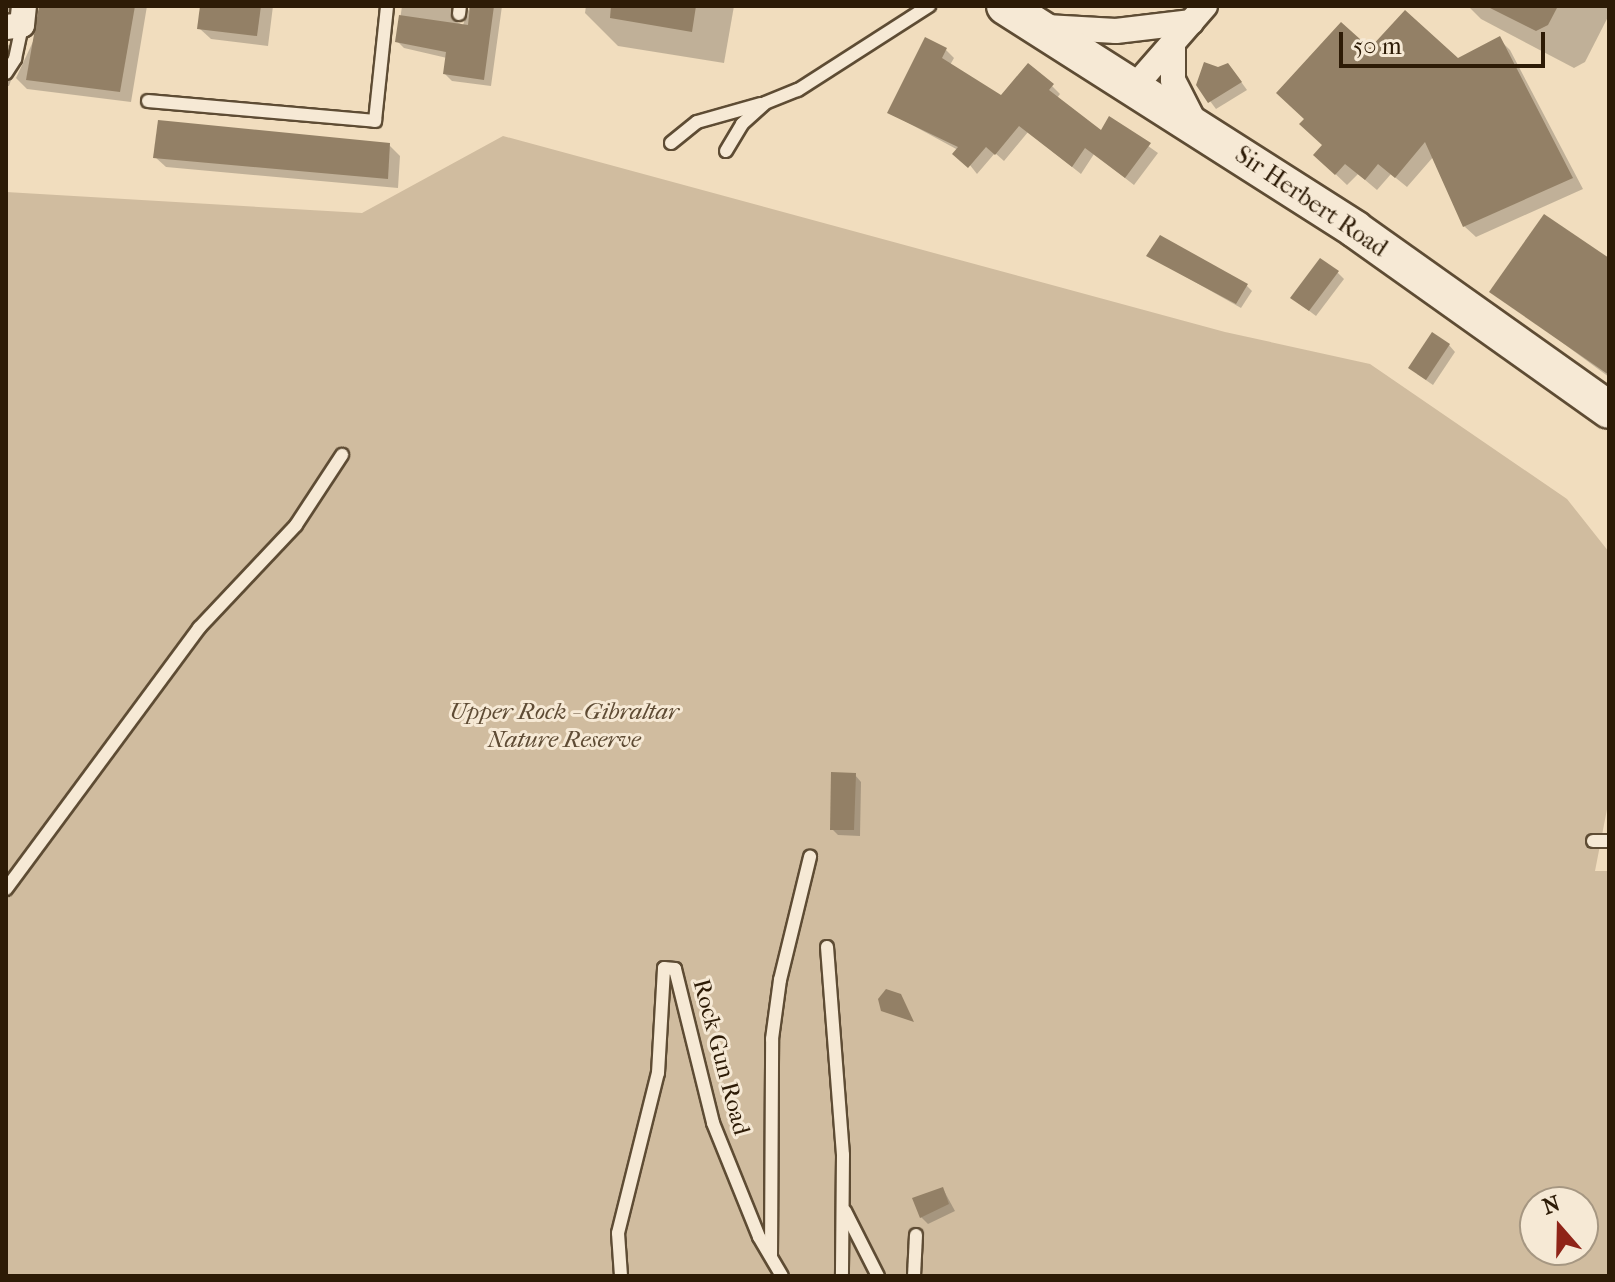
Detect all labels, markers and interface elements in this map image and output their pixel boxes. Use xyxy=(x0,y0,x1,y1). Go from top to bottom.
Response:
scale bar xyxy=(1343,16,1549,66)
text: 50 m xyxy=(1353,32,1402,60)
street label: Sir Herbert Road xyxy=(1229,140,1393,264)
park label: Upper Rock - Gibraltar Nature Reserve xyxy=(449,698,679,754)
street label: Rock Gun Road xyxy=(686,976,756,1138)
north arrow xyxy=(1519,1186,1599,1266)
text: N xyxy=(1539,1190,1564,1220)

